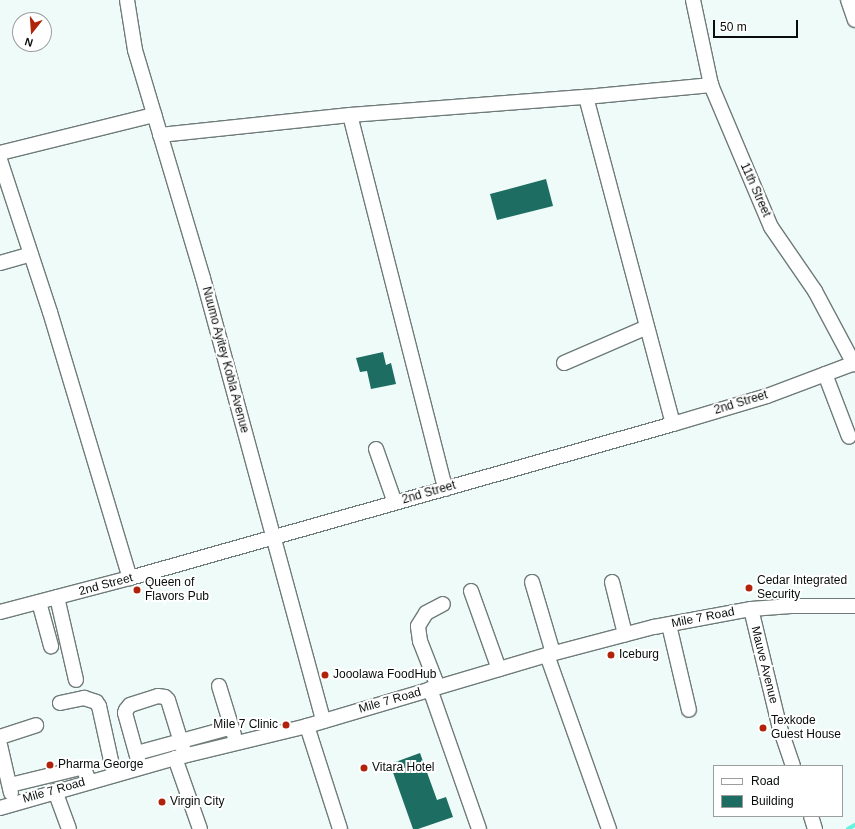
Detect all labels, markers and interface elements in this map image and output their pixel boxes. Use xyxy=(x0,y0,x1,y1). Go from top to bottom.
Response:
north arrow xyxy=(12,12,52,52)
scale bar xyxy=(715,12,800,38)
text: 50 m xyxy=(720,20,747,34)
text: N xyxy=(23,36,34,49)
street label: 11th Street xyxy=(737,161,773,219)
street label: Nuumo Ayitey Kobla Avenue xyxy=(198,285,252,435)
street label: 2nd Street xyxy=(712,388,770,418)
street label: 2nd Street xyxy=(400,478,458,508)
street label: 2nd Street xyxy=(77,571,135,599)
place label: Cedar Integrated Security xyxy=(757,574,847,602)
place label: Queen of Flavors Pub xyxy=(145,576,209,604)
marker: Cedar Integrated Security xyxy=(744,583,754,593)
marker: Queen of Flavors Pub xyxy=(132,585,142,595)
street label: Mile 7 Road xyxy=(670,605,736,631)
street label: Mauve Avenue xyxy=(747,625,781,705)
place label: Iceburg xyxy=(619,648,659,662)
marker: Iceburg xyxy=(606,650,616,660)
place label: Jooolawa FoodHub xyxy=(333,668,436,682)
marker: Jooolawa FoodHub xyxy=(320,670,330,680)
street label: Mile 7 Road xyxy=(357,685,423,717)
place label: Texkode Guest House xyxy=(771,714,841,742)
place label: Mile 7 Clinic xyxy=(213,718,278,732)
marker: Mile 7 Clinic xyxy=(281,720,291,730)
marker: Texkode Guest House xyxy=(758,723,768,733)
place label: Pharma George xyxy=(58,758,143,772)
marker: Pharma George xyxy=(45,760,55,770)
place label: Vitara Hotel xyxy=(372,761,434,775)
marker: Vitara Hotel xyxy=(359,763,369,773)
legend xyxy=(713,765,843,817)
text: Road xyxy=(751,774,780,788)
street label: Mile 7 Road xyxy=(21,775,87,807)
text: Building xyxy=(751,794,794,808)
place label: Virgin City xyxy=(170,795,224,809)
marker: Virgin City xyxy=(157,797,167,807)

